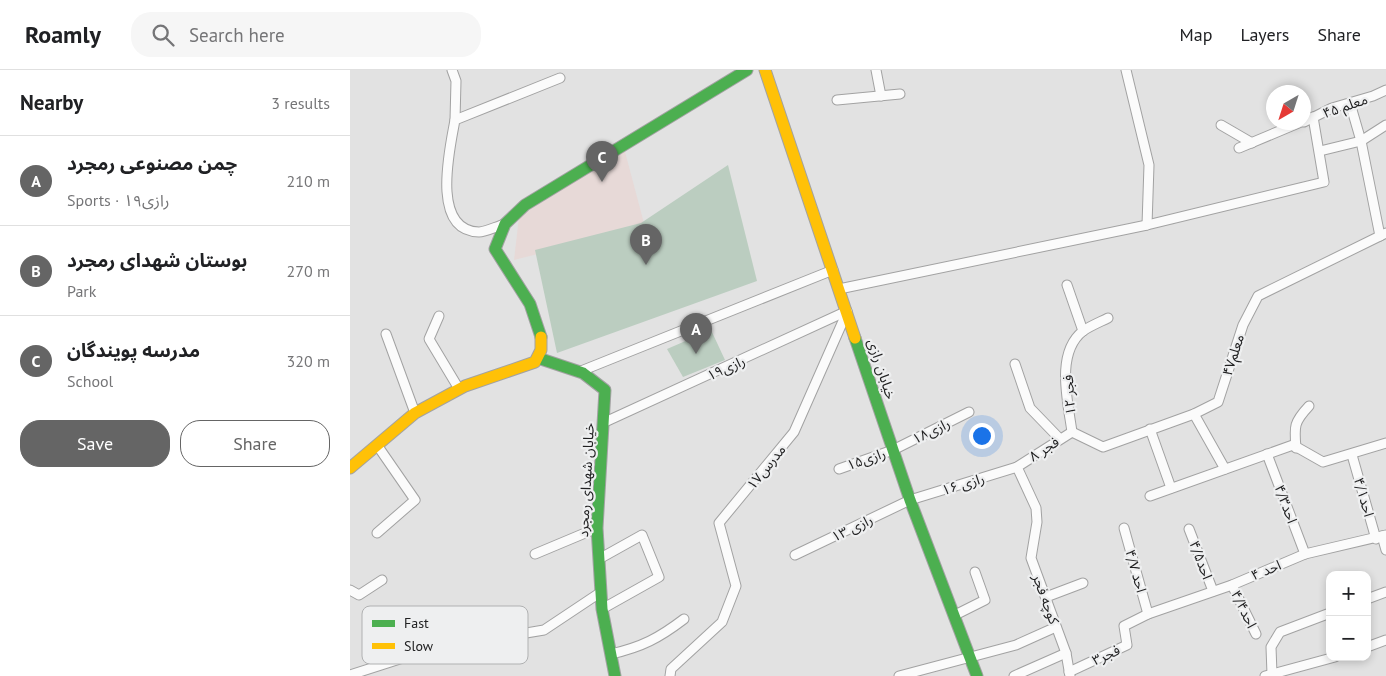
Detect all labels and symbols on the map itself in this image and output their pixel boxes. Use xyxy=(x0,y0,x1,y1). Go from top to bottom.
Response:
north arrow xyxy=(1266,85,1311,130)
street label: معلم ۴۵ xyxy=(1320,90,1371,124)
pin: C xyxy=(586,141,618,182)
pin: B xyxy=(630,224,662,265)
pin: A xyxy=(680,313,712,354)
street label: معلم۴۷ xyxy=(1218,332,1250,379)
street label: خیابان رازی xyxy=(864,336,900,402)
street label: رازی۱۹ xyxy=(704,352,748,384)
street label: فجر ۱۲ xyxy=(1059,374,1079,416)
street label: رازی۱۸ xyxy=(909,414,953,448)
street label: خیابان شهدای رمجرد xyxy=(574,422,598,538)
your location xyxy=(969,423,995,449)
street label: فجر ۸ xyxy=(1025,433,1063,465)
street label: مدرس۱۷ xyxy=(742,441,790,493)
street label: رازی۱۵ xyxy=(844,444,888,474)
street label: رازی ۱۶ xyxy=(939,469,987,499)
street label: احد۴/۱ xyxy=(1350,475,1378,519)
street label: احد۴/۳ xyxy=(1271,482,1301,526)
street label: رازی ۱۳ xyxy=(828,510,876,546)
street label: احد۴/۵ xyxy=(1185,538,1217,582)
street label: احد ۴/۷ xyxy=(1121,547,1151,595)
street label: احد ۴ xyxy=(1248,556,1284,584)
street label: کوچه فجر xyxy=(1027,571,1063,627)
street label: احد۴/۴ xyxy=(1227,587,1261,631)
legend xyxy=(362,606,528,664)
text: Fast xyxy=(404,614,429,632)
text: Slow xyxy=(404,637,434,655)
street label: فجر۳ xyxy=(1089,641,1123,669)

